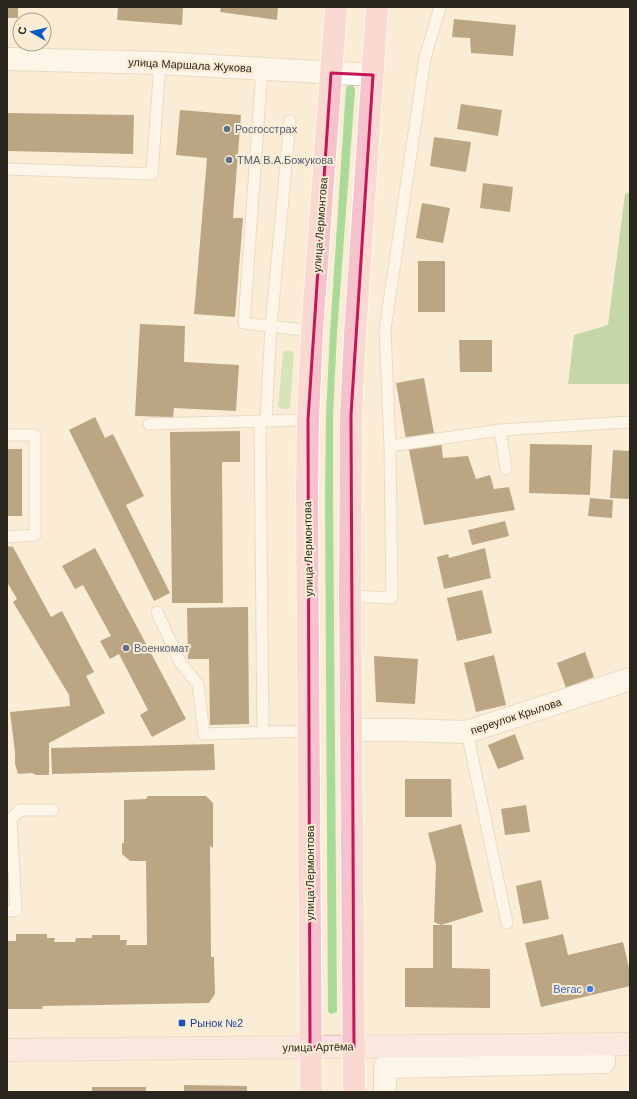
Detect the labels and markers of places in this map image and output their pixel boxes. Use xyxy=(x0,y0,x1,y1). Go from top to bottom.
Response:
place label: Росгосстрах xyxy=(235,123,298,135)
marker: Росгосстрах xyxy=(222,124,232,134)
place label: ТМА В.А.Божукова xyxy=(237,154,334,166)
marker: ТМА В.А.Божукова xyxy=(224,155,234,165)
place label: Военкомат xyxy=(134,642,189,654)
marker: Военкомат xyxy=(121,643,131,653)
place label: Вегас xyxy=(553,983,582,995)
marker: Вегас xyxy=(585,984,595,994)
place label: Рынок №2 xyxy=(190,1017,243,1029)
marker: Рынок №2 xyxy=(177,1018,187,1028)

